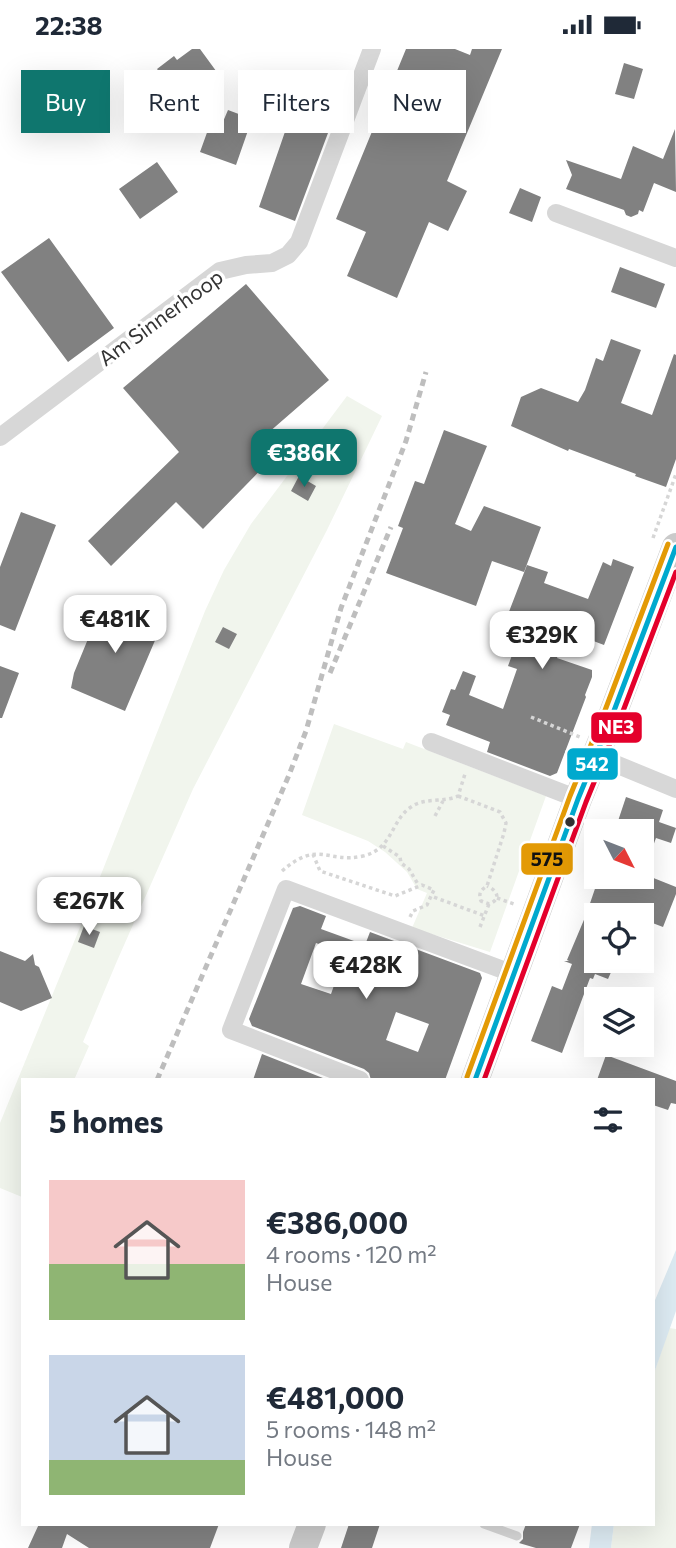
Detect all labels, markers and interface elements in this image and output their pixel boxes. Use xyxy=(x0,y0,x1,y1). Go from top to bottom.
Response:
text: 22:38 xyxy=(35,9,103,40)
chip: Buy xyxy=(21,70,110,133)
chip: Rent xyxy=(124,70,224,133)
chip: Filters xyxy=(238,70,354,133)
chip: New xyxy=(368,70,466,133)
street label: Am Sinnerhoop xyxy=(93,263,227,370)
pin: €386K xyxy=(255,429,353,489)
text: €386K xyxy=(267,438,341,466)
pin: €481K xyxy=(66,595,164,655)
text: €481K xyxy=(79,604,151,632)
pin: €329K xyxy=(493,611,591,671)
text: €329K xyxy=(506,620,578,648)
line badge: NE3 xyxy=(590,711,643,744)
text: NE3 xyxy=(598,715,634,738)
line badge: 542 xyxy=(566,747,619,781)
text: 542 xyxy=(575,752,609,775)
unlabelled marker xyxy=(563,815,577,829)
north arrow xyxy=(584,819,654,889)
map controls xyxy=(584,819,654,1057)
line badge: 575 xyxy=(520,842,574,876)
text: 575 xyxy=(531,847,563,870)
pin: €267K xyxy=(40,877,138,937)
text: €267K xyxy=(53,886,125,914)
button: locate xyxy=(584,903,654,973)
pin: €428K xyxy=(317,941,415,1001)
text: €428K xyxy=(329,950,403,978)
button: layers xyxy=(584,987,654,1057)
icon: filters xyxy=(589,1101,627,1139)
text: 5 homes xyxy=(49,1102,163,1139)
text: €386,000 xyxy=(266,1203,408,1240)
icon: home xyxy=(105,1208,189,1292)
text: 4 rooms · 120 m² xyxy=(266,1240,437,1268)
text: House xyxy=(266,1268,332,1296)
text: €481,000 xyxy=(266,1378,405,1415)
icon: home xyxy=(105,1383,189,1467)
text: 5 rooms · 148 m² xyxy=(266,1415,436,1443)
text: House xyxy=(266,1443,332,1471)

